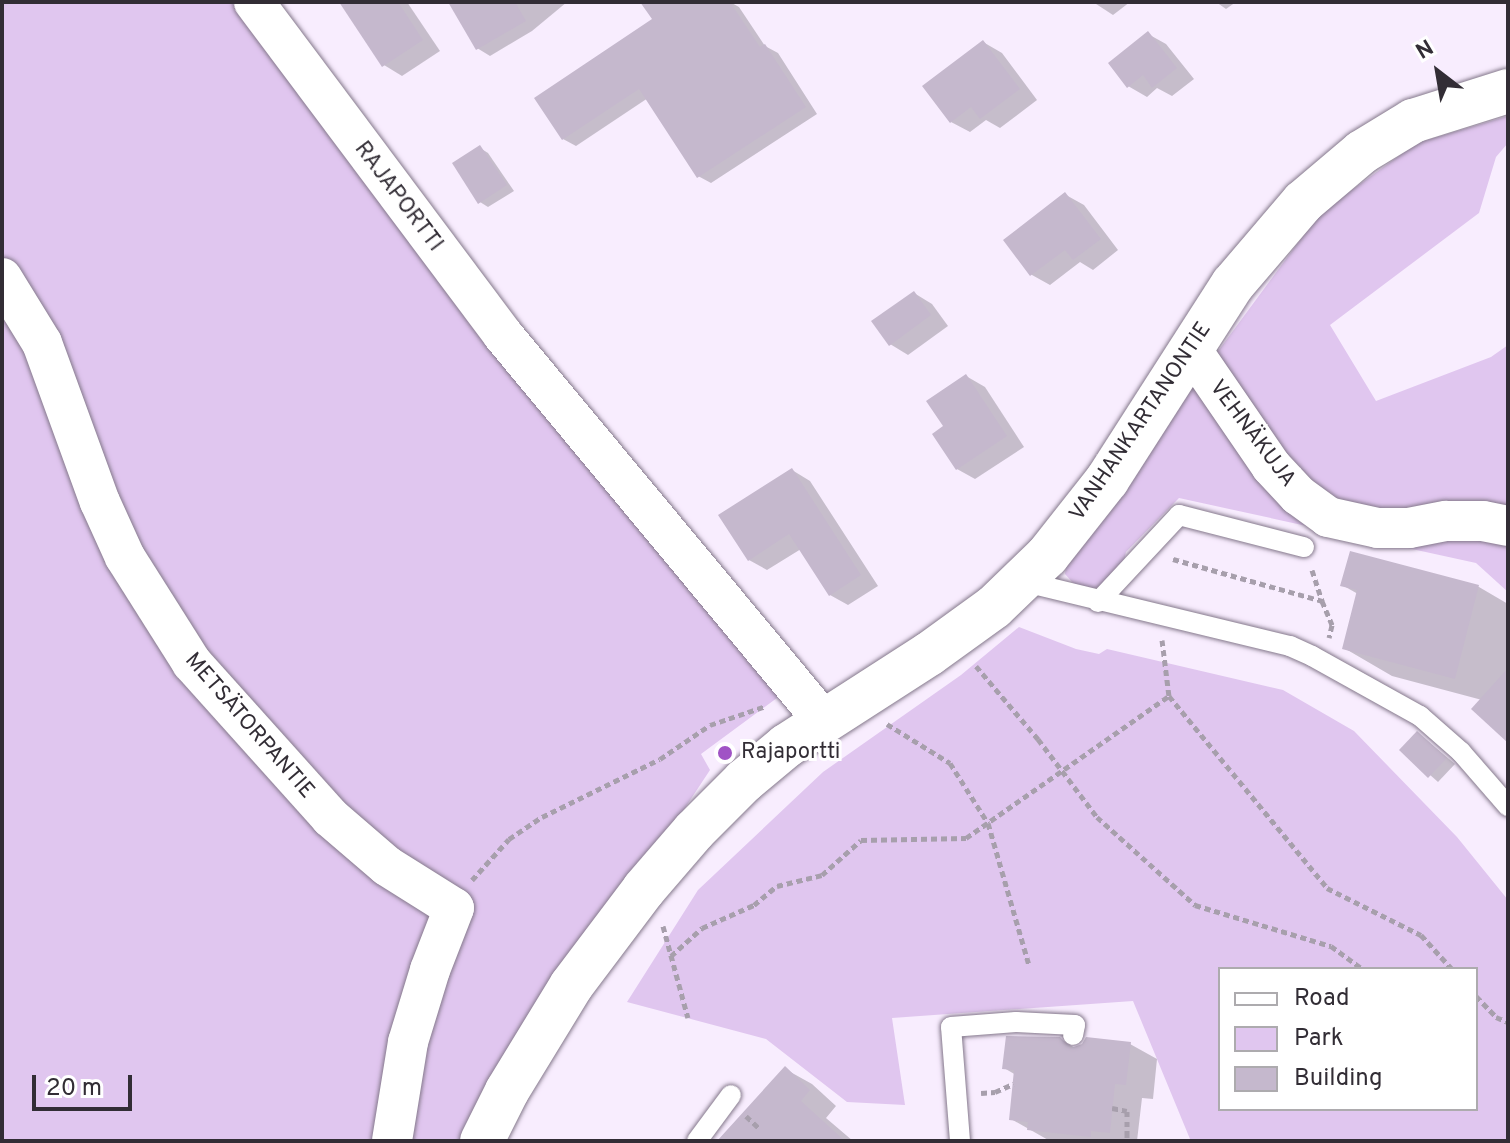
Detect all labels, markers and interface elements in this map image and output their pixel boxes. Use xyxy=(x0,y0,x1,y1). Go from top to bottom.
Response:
north arrow xyxy=(1398,32,1478,112)
text: N xyxy=(1412,35,1439,67)
street label: RAJAPORTTI xyxy=(348,137,448,257)
street label: VANHANKARTANONTIE xyxy=(1065,318,1217,526)
street label: VEHNÄKUJA xyxy=(1203,375,1301,493)
street label: METSÄTORPANTIE xyxy=(179,648,319,804)
place label: Rajaportti xyxy=(741,740,840,766)
marker: Rajaportti xyxy=(716,744,734,762)
legend xyxy=(1218,967,1478,1111)
text: Road xyxy=(1294,984,1350,1014)
text: Park xyxy=(1294,1024,1344,1054)
scale bar xyxy=(36,1059,136,1109)
text: Building xyxy=(1294,1064,1383,1094)
text: 20 m xyxy=(46,1074,102,1104)

